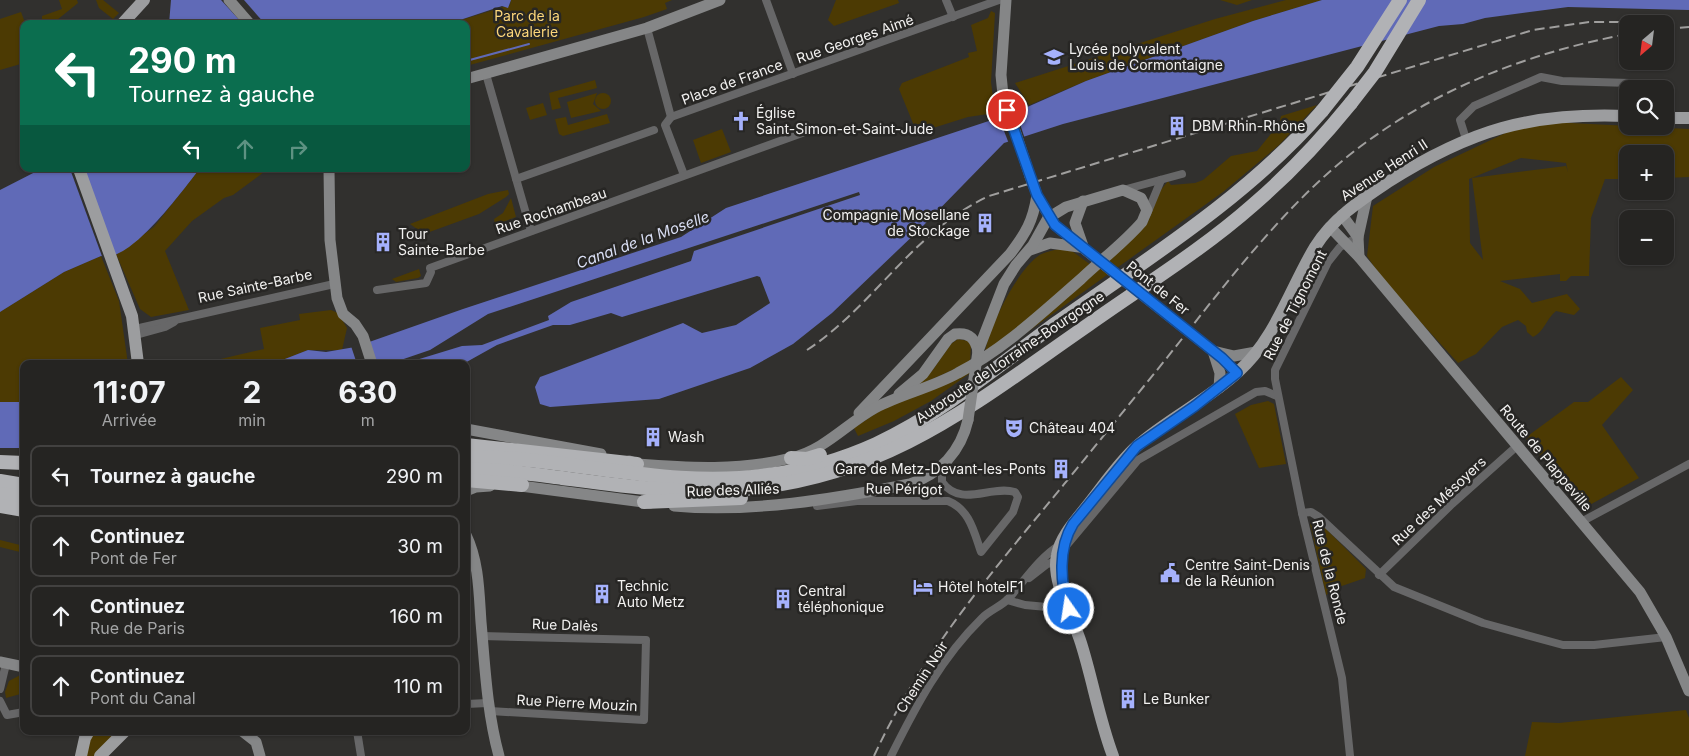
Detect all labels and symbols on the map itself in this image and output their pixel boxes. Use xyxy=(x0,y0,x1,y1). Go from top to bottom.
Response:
park label: Parc de la Cavalerie xyxy=(494,7,560,40)
street label: Rue Georges Aimé xyxy=(794,10,916,67)
north arrow xyxy=(1619,15,1674,70)
place label: Lycée polyvalent Louis de Cormontaigne xyxy=(1069,40,1223,73)
school or university icon: Lycée polyvalent Louis de Cormontaigne xyxy=(1043,46,1065,68)
street label: Place de France xyxy=(679,55,785,108)
pin xyxy=(986,89,1028,131)
place label: Église Saint-Simon-et-Saint-Jude xyxy=(756,104,934,137)
church icon: Église Saint-Simon-et-Saint-Jude xyxy=(730,110,752,132)
building icon: DBM Rhin-Rhône xyxy=(1166,115,1188,137)
place label: DBM Rhin-Rhône xyxy=(1192,117,1305,134)
street label: Avenue Henri II xyxy=(1337,135,1430,204)
street label: Rue Rochambeau xyxy=(493,184,608,237)
place label: Compagnie Mosellane de Stockage xyxy=(823,206,970,239)
water label: Canal de la Moselle xyxy=(574,207,712,272)
building icon: Compagnie Mosellane de Stockage xyxy=(974,212,996,234)
place label: Tour Sainte-Barbe xyxy=(398,225,485,258)
building icon: Tour Sainte-Barbe xyxy=(372,231,394,253)
street label: Rue de Tignomont xyxy=(1259,247,1330,363)
street label: Pont de Fer xyxy=(1123,257,1193,318)
street label: Rue Sainte-Barbe xyxy=(196,265,313,306)
street label: Autoroute de Lorraine-Bourgogne xyxy=(912,287,1107,426)
street label: Route de Plappeville xyxy=(1497,401,1596,515)
theatre icon: Château 404 xyxy=(1003,417,1025,439)
place label: Château 404 xyxy=(1029,419,1115,436)
building icon: Wash xyxy=(642,426,664,448)
place label: Wash xyxy=(668,428,705,445)
street label: Rue des Mésoyers xyxy=(1388,453,1489,549)
building icon: Gare de Metz-Devant-les-Ponts xyxy=(1050,458,1072,480)
place label: Gare de Metz-Devant-les-Ponts xyxy=(835,460,1046,477)
street label: Rue des Alliés xyxy=(686,479,780,500)
street label: Rue Périgot xyxy=(865,479,943,498)
street label: Rue de la Ronde xyxy=(1309,518,1352,626)
place label: Centre Saint-Denis de la Réunion xyxy=(1185,556,1310,589)
public building icon: Centre Saint-Denis de la Réunion xyxy=(1159,562,1181,584)
hotel icon: Hôtel hotelF1 xyxy=(912,576,934,598)
place label: Technic Auto Metz xyxy=(617,577,685,610)
place label: Hôtel hotelF1 xyxy=(938,578,1023,595)
place label: Central téléphonique xyxy=(798,582,884,615)
position arrow xyxy=(1042,582,1094,634)
building icon: Technic Auto Metz xyxy=(591,583,613,605)
building icon: Central téléphonique xyxy=(772,588,794,610)
street label: Rue Dalès xyxy=(532,615,598,634)
street label: Chemin Noir xyxy=(892,638,951,716)
building icon: Le Bunker xyxy=(1117,688,1139,710)
place label: Le Bunker xyxy=(1143,690,1210,707)
street label: Rue Pierre Mouzin xyxy=(516,691,638,714)

